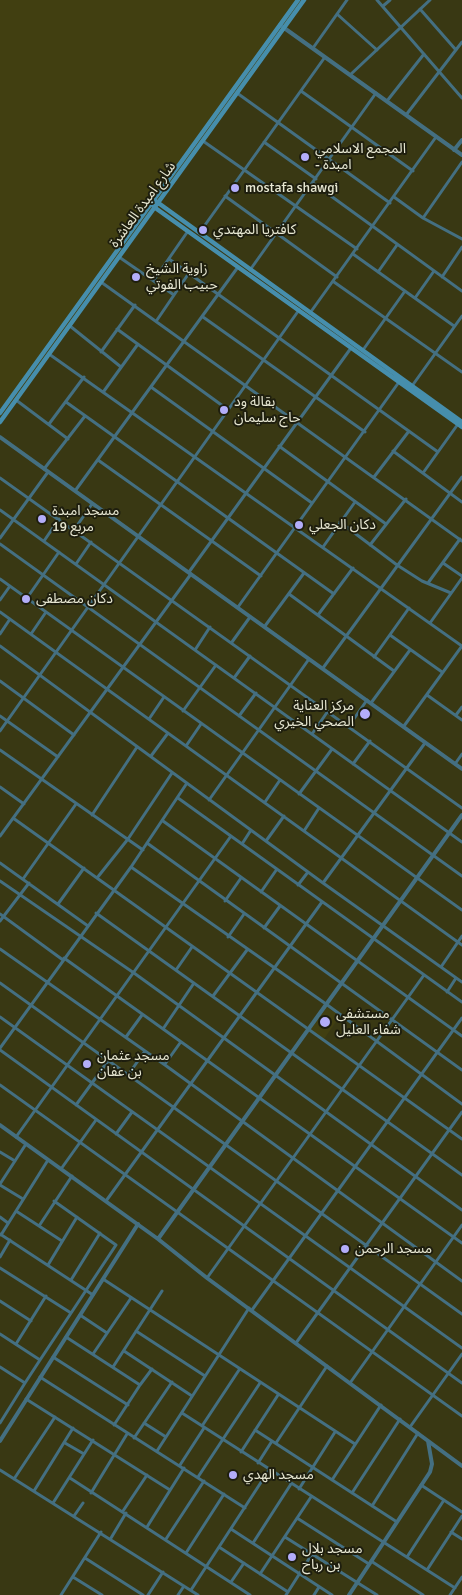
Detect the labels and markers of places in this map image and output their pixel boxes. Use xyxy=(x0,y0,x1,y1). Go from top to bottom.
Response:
place label: المجمع الاسلامي - امبدة xyxy=(315,141,406,174)
marker: المجمع الاسلامي - امبدة xyxy=(299,151,311,163)
place label: mostafa shawgi xyxy=(245,180,338,196)
marker: mostafa shawgi xyxy=(229,182,241,194)
place label: كافتريا المهتدي xyxy=(213,222,296,238)
marker: كافتريا المهتدي xyxy=(197,224,209,236)
place label: زاوية الشيخ حبيب الفوتي xyxy=(146,261,218,294)
marker: زاوية الشيخ حبيب الفوتي xyxy=(130,271,142,283)
place label: بقالة ود حاج سليمان xyxy=(234,394,300,427)
marker: بقالة ود حاج سليمان xyxy=(218,404,230,416)
place label: مسجد امبدة مربع 19 xyxy=(52,503,119,536)
marker: مسجد امبدة مربع 19 xyxy=(36,513,48,525)
place label: دكان الجعلي xyxy=(309,517,376,533)
marker: دكان الجعلي xyxy=(293,519,305,531)
place label: دكان مصطفى xyxy=(36,591,113,607)
marker: دكان مصطفى xyxy=(20,593,32,605)
place label: مركز العناية الصحي الخيري xyxy=(274,698,354,730)
marker: مركز العناية الصحي الخيري xyxy=(358,707,372,721)
place label: مستشفى شفاء العليل xyxy=(336,1006,401,1038)
marker: مستشفى شفاء العليل xyxy=(318,1015,332,1029)
place label: مسجد عثمان بن عفان xyxy=(97,1048,170,1080)
marker: مسجد عثمان بن عفان xyxy=(81,1058,93,1070)
place label: مسجد الرحمن xyxy=(355,1241,432,1257)
marker: مسجد الرحمن xyxy=(339,1243,351,1255)
place label: مسجد الهدي xyxy=(243,1467,314,1483)
marker: مسجد الهدي xyxy=(227,1469,239,1481)
place label: مسجد بلال بن رباح xyxy=(302,1541,363,1574)
marker: مسجد بلال بن رباح xyxy=(286,1551,298,1563)

